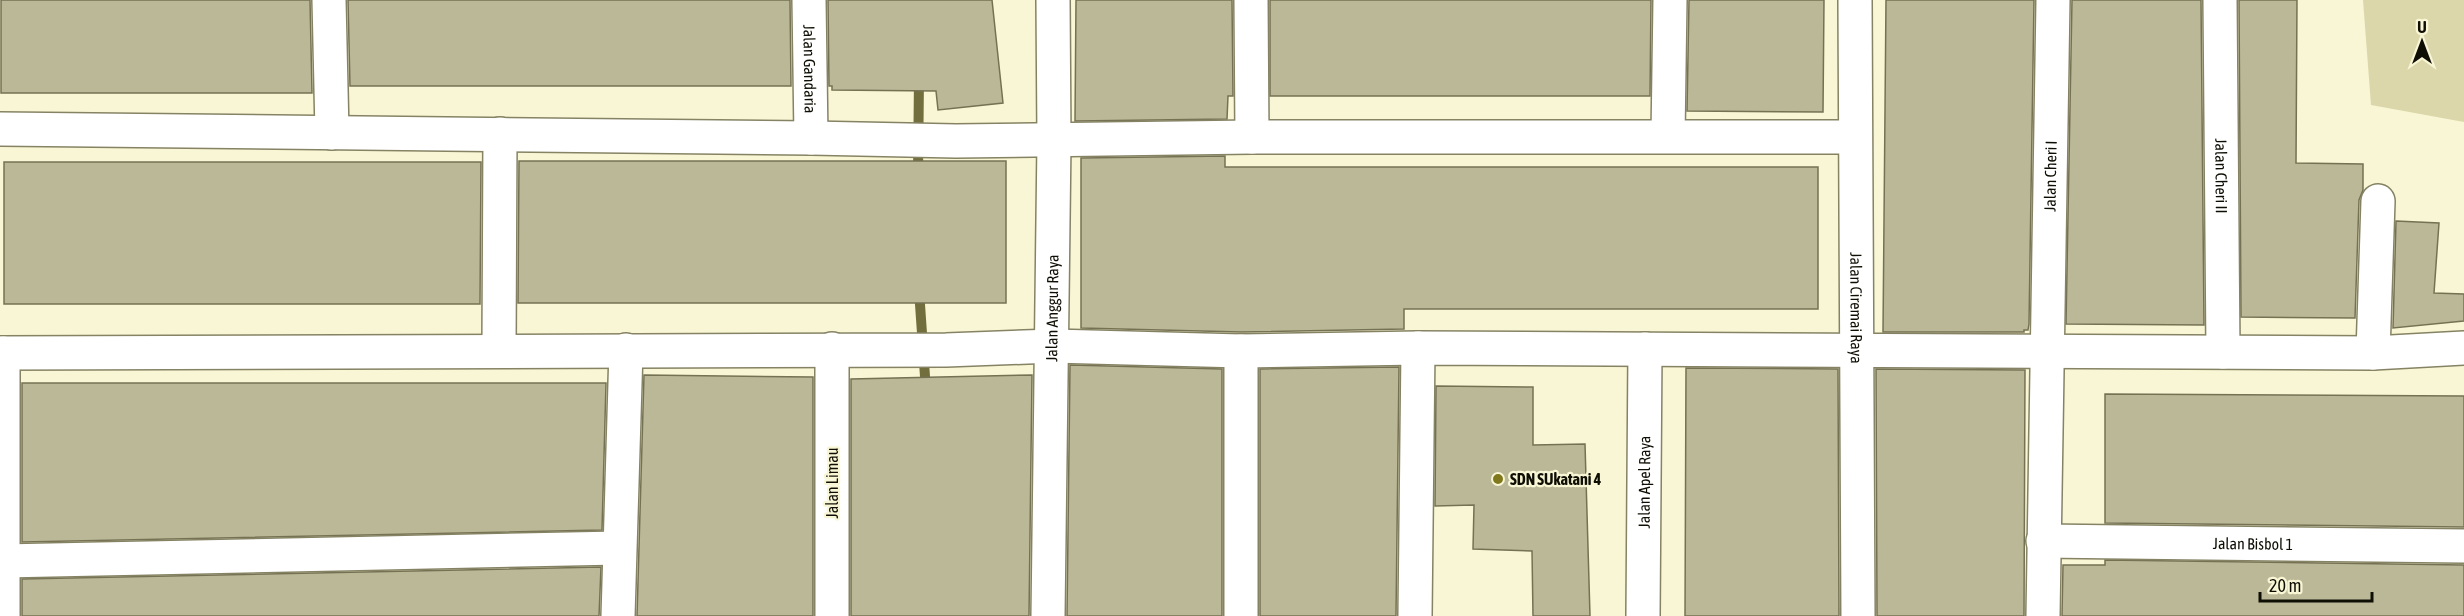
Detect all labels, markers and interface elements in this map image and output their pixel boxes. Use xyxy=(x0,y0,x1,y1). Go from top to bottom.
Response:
north arrow xyxy=(2392,12,2452,72)
text: U xyxy=(2417,18,2427,36)
street label: Jalan Gandaria xyxy=(800,24,820,114)
street label: Jalan Cheri II xyxy=(2212,138,2231,214)
street label: Jalan Cheri I xyxy=(2041,140,2060,212)
street label: Jalan Ciremai Raya xyxy=(1847,252,1866,364)
street label: Jalan Anggur Raya xyxy=(1042,254,1062,362)
street label: Jalan Apel Raya xyxy=(1635,436,1654,528)
street label: Jalan Limau xyxy=(823,448,841,518)
place label: SDN SUkatani 4 xyxy=(1510,470,1602,488)
marker: SDN SUkatani 4 xyxy=(1491,472,1505,486)
street label: Jalan Bisbol 1 xyxy=(2213,534,2293,553)
scale bar xyxy=(2260,565,2372,603)
text: 20 m xyxy=(2269,575,2301,596)

